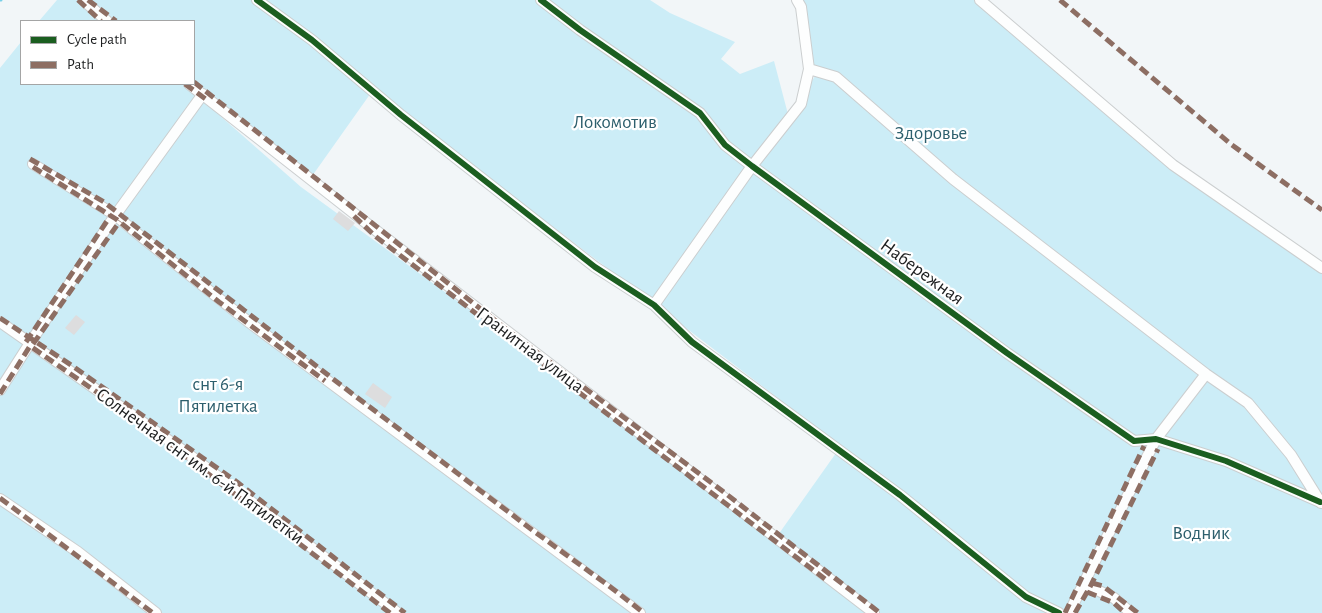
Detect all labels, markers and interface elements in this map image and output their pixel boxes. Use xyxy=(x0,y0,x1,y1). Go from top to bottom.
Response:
legend xyxy=(20,20,195,85)
text: Cycle path xyxy=(67,32,127,47)
text: Path xyxy=(67,57,94,72)
park label: Локомотив xyxy=(573,111,657,133)
park label: Здоровье xyxy=(895,122,967,144)
street label: Набережная xyxy=(876,234,968,310)
street label: Гранитная улица xyxy=(472,302,588,398)
park label: снт 6-я Пятилетка xyxy=(178,373,258,417)
street label: Солнечная снт им. 6-й Пятилетки xyxy=(91,383,309,549)
park label: Водник xyxy=(1172,522,1230,544)

